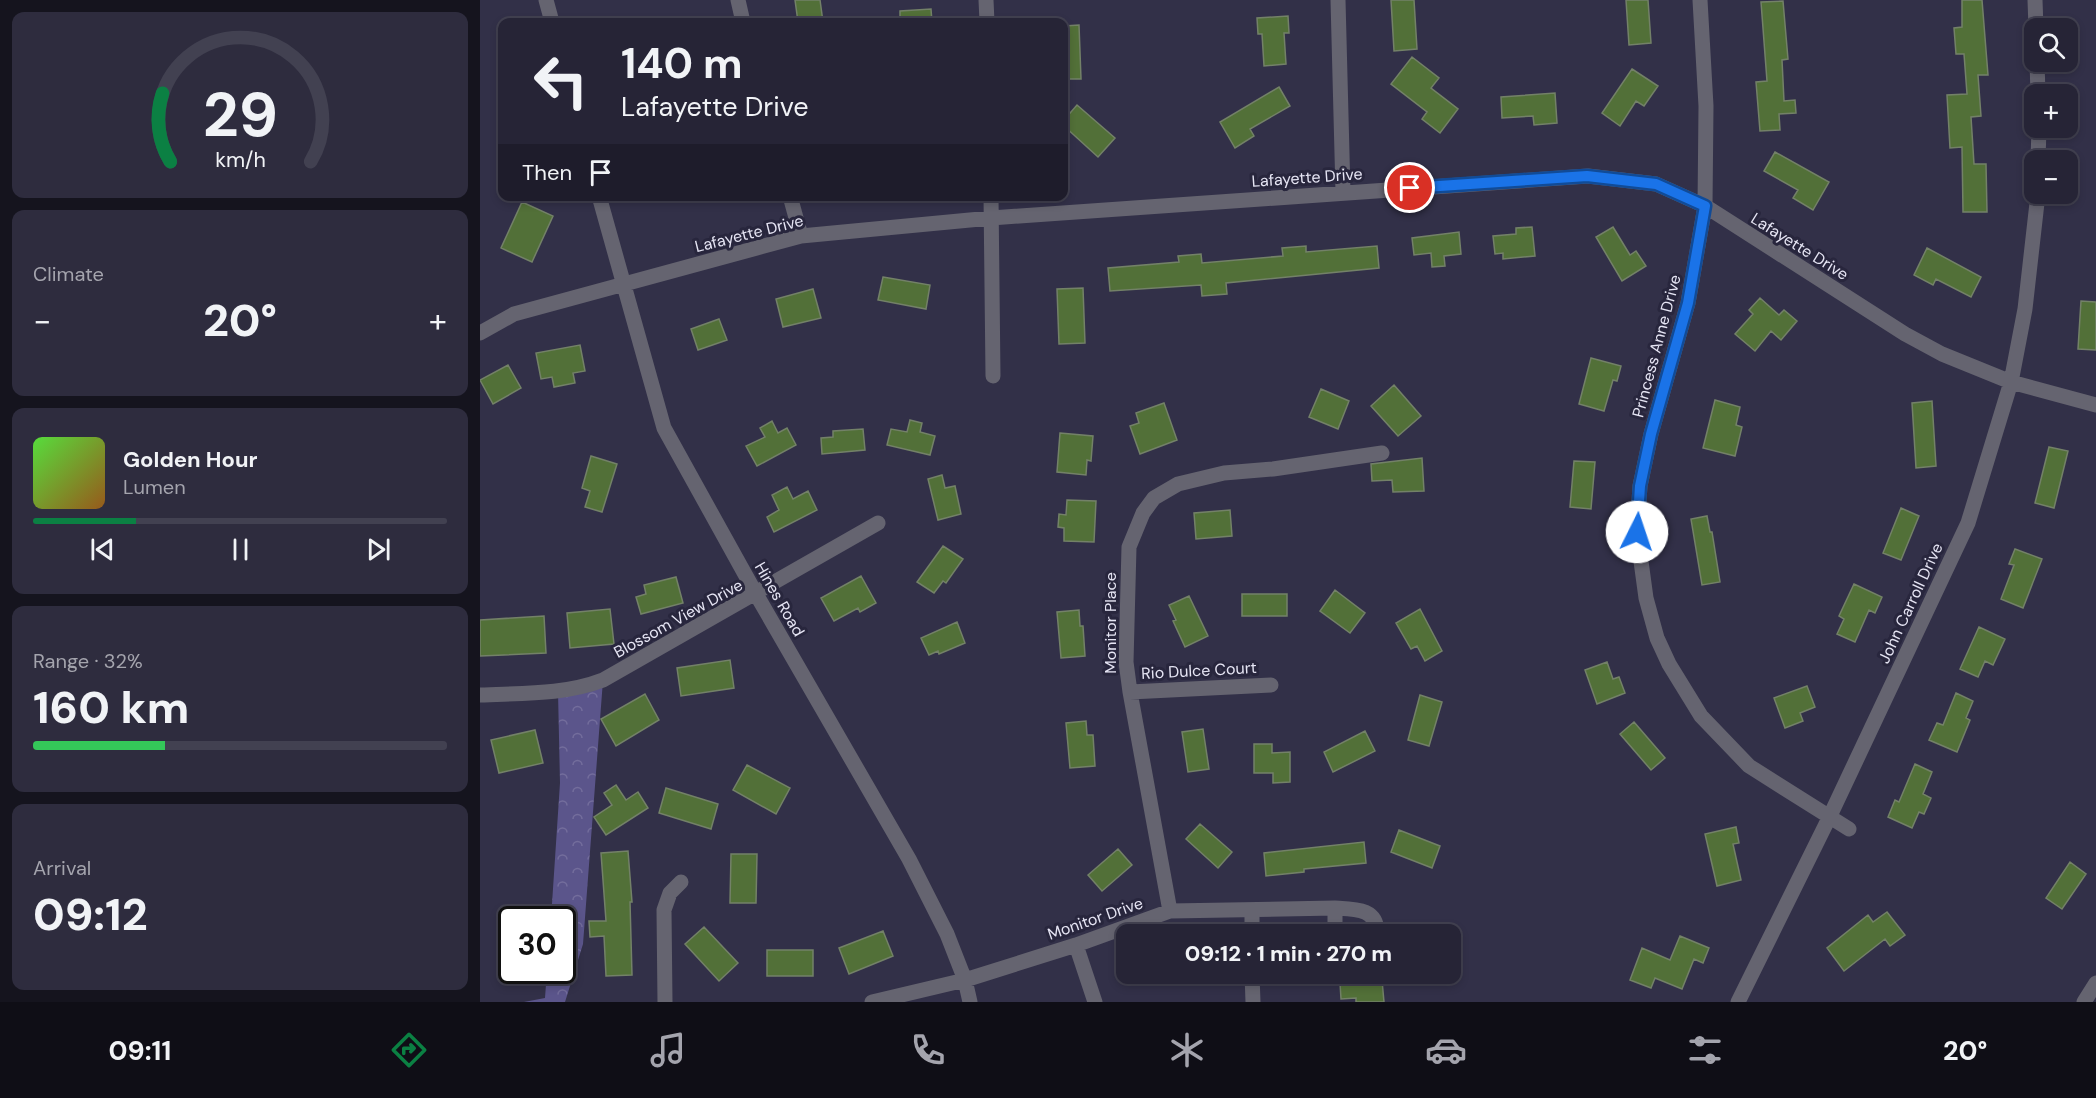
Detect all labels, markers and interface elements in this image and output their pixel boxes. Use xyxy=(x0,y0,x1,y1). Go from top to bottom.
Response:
map controls xyxy=(2024,18,2078,204)
button: search xyxy=(2024,18,2078,72)
text: 140 m xyxy=(621,36,743,91)
icon: left xyxy=(522,42,600,120)
text: 29 xyxy=(202,74,278,155)
button: + xyxy=(2024,84,2078,138)
text: Lafayette Drive xyxy=(621,89,809,124)
text: km/h xyxy=(215,146,265,174)
button: − xyxy=(2024,150,2078,204)
icon: arrive xyxy=(584,156,617,189)
text: Then xyxy=(522,158,572,187)
pin xyxy=(1384,162,1435,213)
street label: Lafayette Drive xyxy=(1251,163,1363,192)
icon: arrive xyxy=(1393,171,1426,204)
street label: Lafayette Drive xyxy=(1747,208,1852,285)
street label: Lafayette Drive xyxy=(693,210,806,257)
text: Climate xyxy=(33,261,104,287)
street label: Princess Anne Drive xyxy=(1627,272,1686,420)
text: 20° xyxy=(203,291,277,350)
text: − xyxy=(33,299,51,342)
text: + xyxy=(429,299,447,342)
text: Golden Hour xyxy=(123,445,258,474)
text: Lumen xyxy=(123,474,186,500)
position arrow xyxy=(1605,500,1669,564)
icon: previous xyxy=(86,533,119,566)
icon: pause xyxy=(224,533,257,566)
icon: next xyxy=(362,533,395,566)
street label: John Carroll Drive xyxy=(1873,540,1948,667)
street label: Hines Road xyxy=(750,558,809,640)
street label: Monitor Place xyxy=(1100,572,1121,674)
street label: Blossom View Drive xyxy=(610,574,746,663)
text: Range · 32% xyxy=(33,648,143,674)
street label: Rio Dulce Court xyxy=(1141,657,1257,684)
text: 160 km xyxy=(33,678,189,737)
text: Arrival xyxy=(33,855,91,881)
text: 09:12 xyxy=(33,885,148,944)
street label: Monitor Drive xyxy=(1045,892,1146,945)
speed limit sign: 30 xyxy=(498,906,576,984)
text: 09:12 · 1 min · 270 m xyxy=(1185,939,1392,968)
icon: directions xyxy=(388,1029,430,1071)
icon: music xyxy=(647,1029,689,1071)
icon: phone xyxy=(907,1029,949,1071)
icon: climate xyxy=(1166,1029,1208,1071)
icon: car xyxy=(1425,1029,1467,1071)
icon: filters xyxy=(1684,1029,1726,1071)
text: 09:11 xyxy=(109,1033,171,1068)
text: 20° xyxy=(1943,1033,1987,1068)

